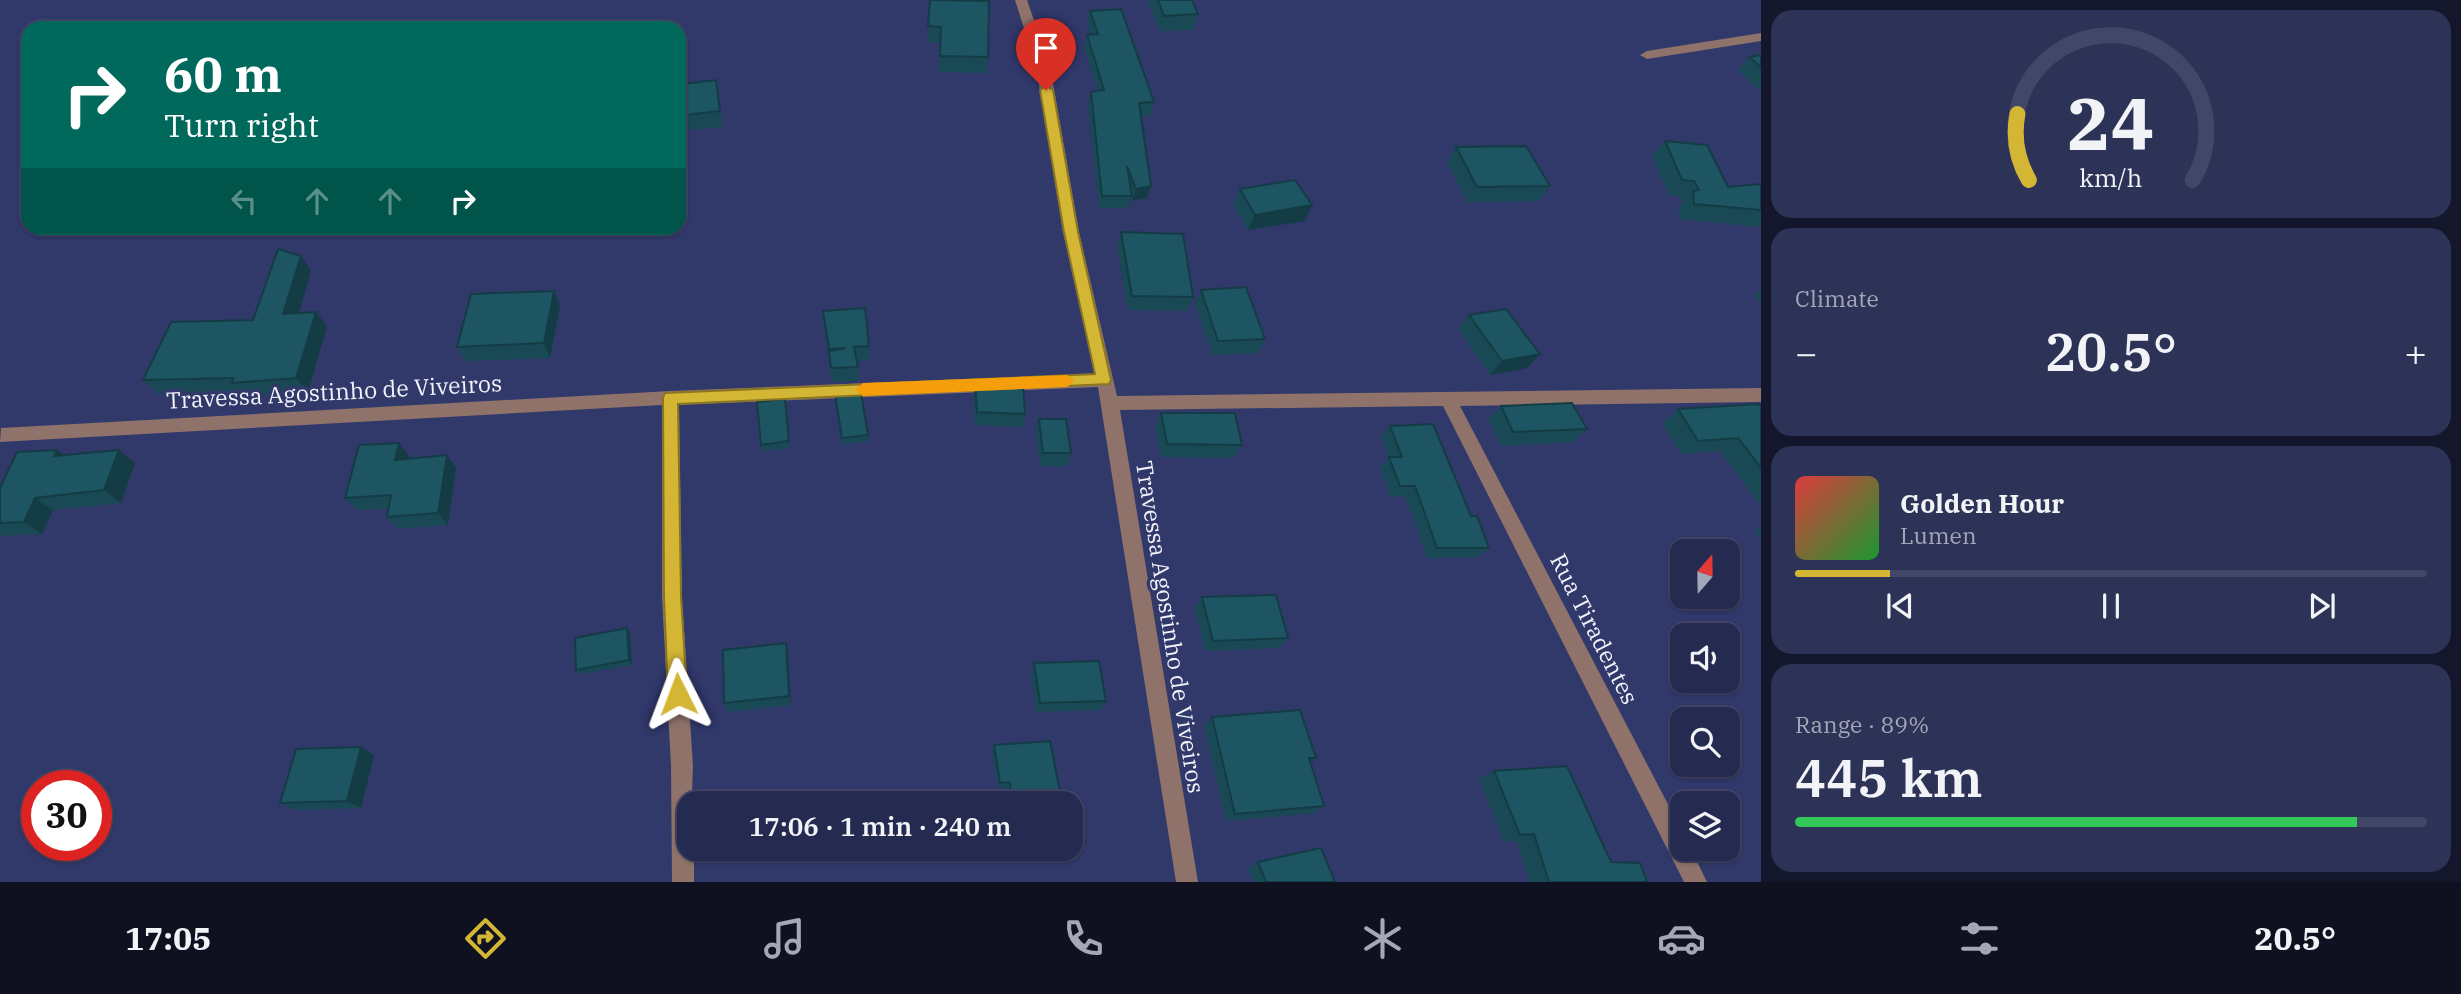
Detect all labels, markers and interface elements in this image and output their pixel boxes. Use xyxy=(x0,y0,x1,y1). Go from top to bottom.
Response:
pin xyxy=(1016,18,1076,90)
icon: arrive xyxy=(1027,29,1065,67)
text: 60 m xyxy=(164,42,282,105)
icon: right xyxy=(49,49,140,140)
text: 24 xyxy=(2067,75,2155,170)
text: Turn right xyxy=(164,104,319,146)
text: km/h xyxy=(2079,161,2143,194)
icon: left xyxy=(225,182,263,220)
icon: ahead xyxy=(298,182,336,220)
icon: ahead xyxy=(371,182,409,220)
icon: right xyxy=(444,182,482,220)
text: Climate xyxy=(1795,283,1879,313)
text: 20.5° xyxy=(2045,318,2177,385)
text: − xyxy=(1795,328,1818,377)
text: + xyxy=(2404,328,2427,377)
street label: Travessa Agostinho de Viveiros xyxy=(165,367,503,415)
street label: Travessa Agostinho de Viveiros xyxy=(1130,458,1212,795)
text: Golden Hour xyxy=(1900,486,2064,520)
text: Lumen xyxy=(1900,520,1977,550)
north arrow xyxy=(1670,539,1740,609)
map controls xyxy=(1670,539,1740,861)
street label: Rua Tiradentes xyxy=(1544,548,1646,709)
icon: previous xyxy=(1881,587,1919,625)
icon: pause xyxy=(2092,587,2130,625)
icon: next xyxy=(2303,587,2341,625)
button: sound xyxy=(1670,623,1740,693)
position arrow xyxy=(641,657,715,731)
button: search xyxy=(1670,707,1740,777)
text: Range · 89% xyxy=(1795,709,1929,739)
text: 445 km xyxy=(1795,744,1983,811)
speed limit sign: 30 xyxy=(21,770,112,861)
button: layers xyxy=(1670,791,1740,861)
text: 17:06 · 1 min · 240 m xyxy=(749,809,1011,843)
icon: directions xyxy=(461,914,510,963)
icon: music xyxy=(760,914,809,963)
icon: phone xyxy=(1059,914,1108,963)
icon: climate xyxy=(1358,914,1407,963)
icon: car xyxy=(1657,914,1706,963)
icon: filters xyxy=(1955,914,2004,963)
text: 17:05 xyxy=(125,917,211,959)
text: 20.5° xyxy=(2254,917,2336,959)

